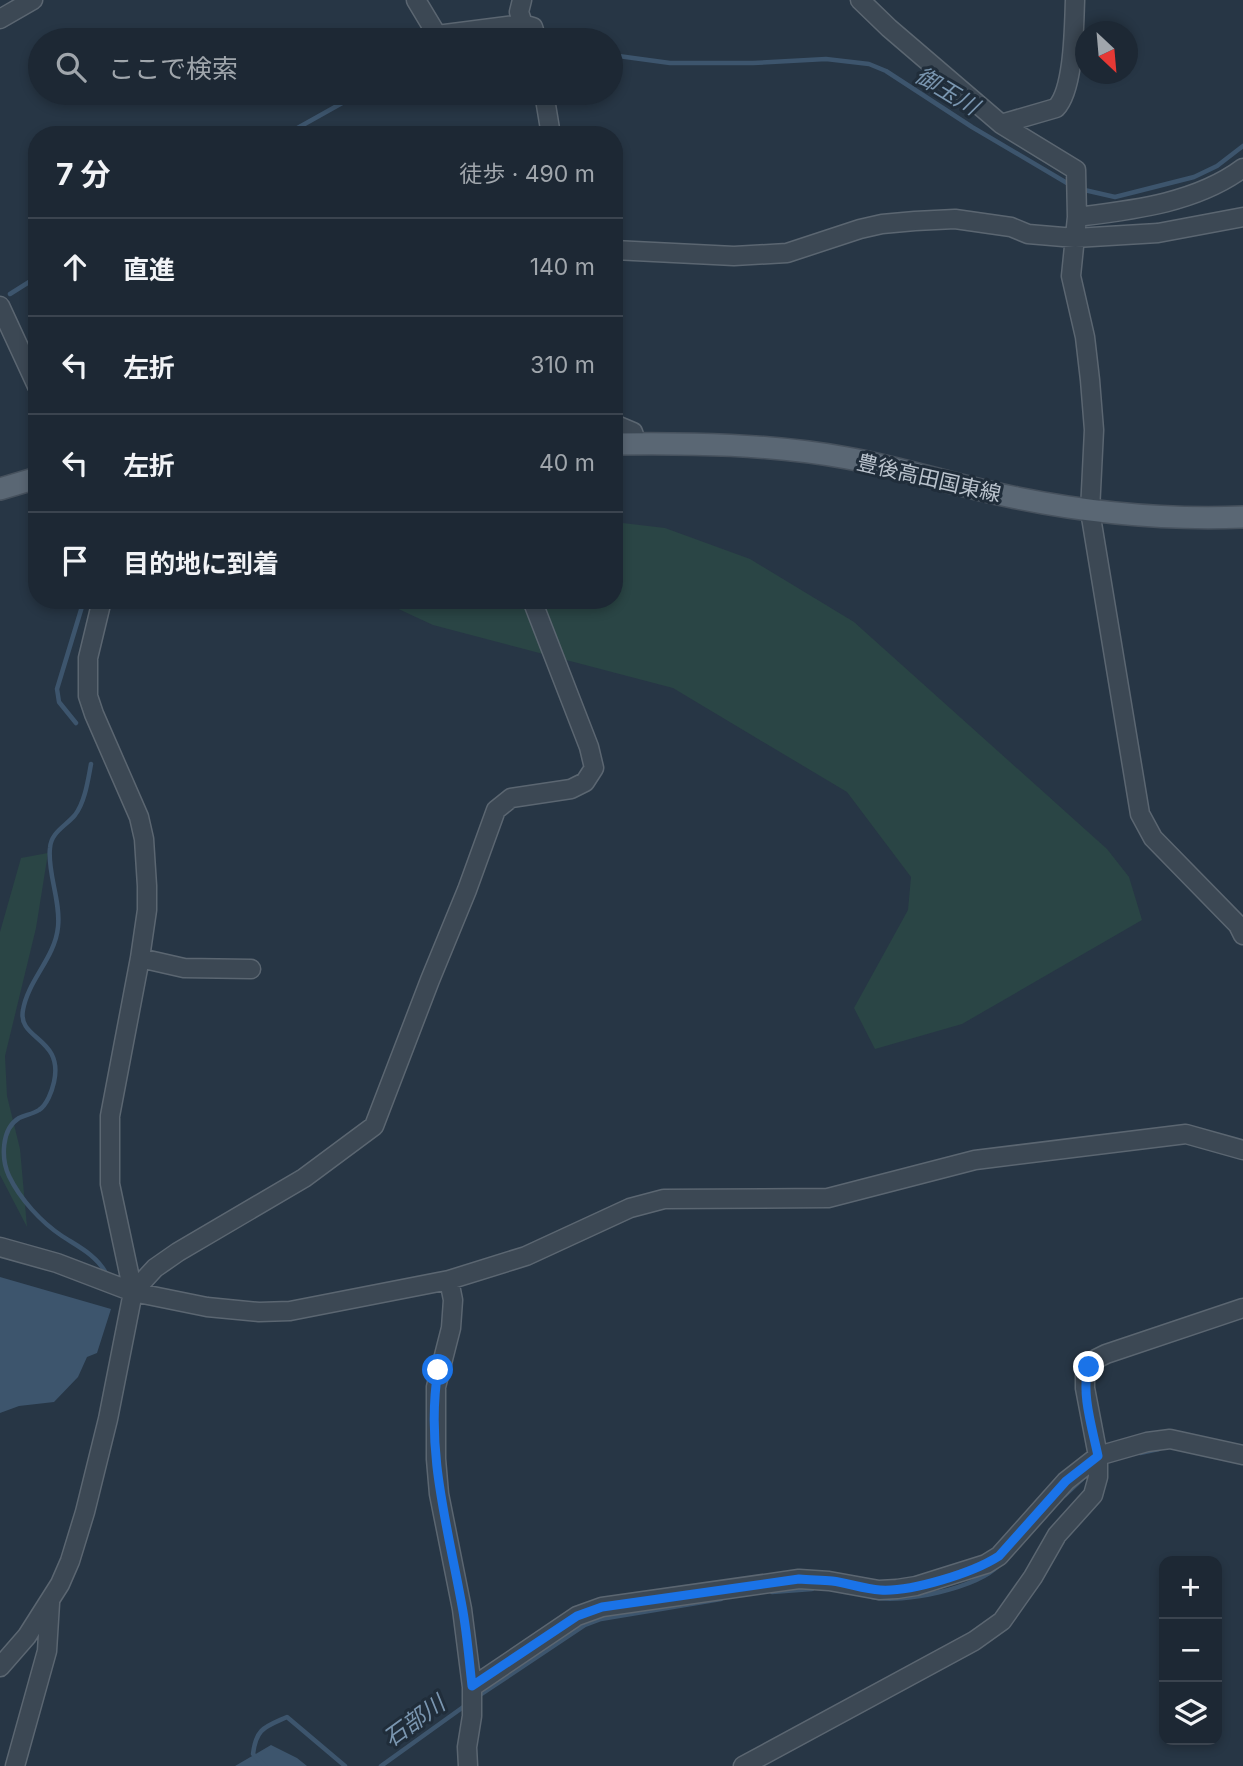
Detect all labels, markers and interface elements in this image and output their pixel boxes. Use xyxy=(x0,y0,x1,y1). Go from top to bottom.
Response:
north arrow xyxy=(1075,21,1138,84)
search box xyxy=(28,28,623,105)
icon: search xyxy=(52,48,90,86)
text: ここで検索 xyxy=(108,53,238,84)
water label: 御玉川 xyxy=(910,61,986,122)
text: 7 分 xyxy=(56,156,111,192)
text: 徒歩 · 490 m xyxy=(459,160,595,188)
icon: ahead xyxy=(56,248,94,286)
text: 140 m xyxy=(530,253,595,281)
text: 直進 xyxy=(123,254,175,285)
icon: left xyxy=(56,346,94,384)
text: 310 m xyxy=(530,351,595,379)
text: 左折 xyxy=(123,352,175,383)
icon: left xyxy=(56,444,94,482)
text: 40 m xyxy=(539,449,595,477)
street label: 豊後高田国東線 xyxy=(855,449,1003,507)
text: 左折 xyxy=(123,450,175,481)
icon: arrive xyxy=(56,542,94,580)
text: 目的地に到着 xyxy=(123,548,279,579)
route end xyxy=(1073,1351,1104,1382)
route start xyxy=(422,1354,453,1385)
map controls xyxy=(1159,1556,1222,1745)
button: + xyxy=(1159,1556,1222,1619)
button: − xyxy=(1159,1619,1222,1682)
button: layers xyxy=(1159,1682,1222,1745)
water label: 石部川 xyxy=(378,1688,453,1753)

